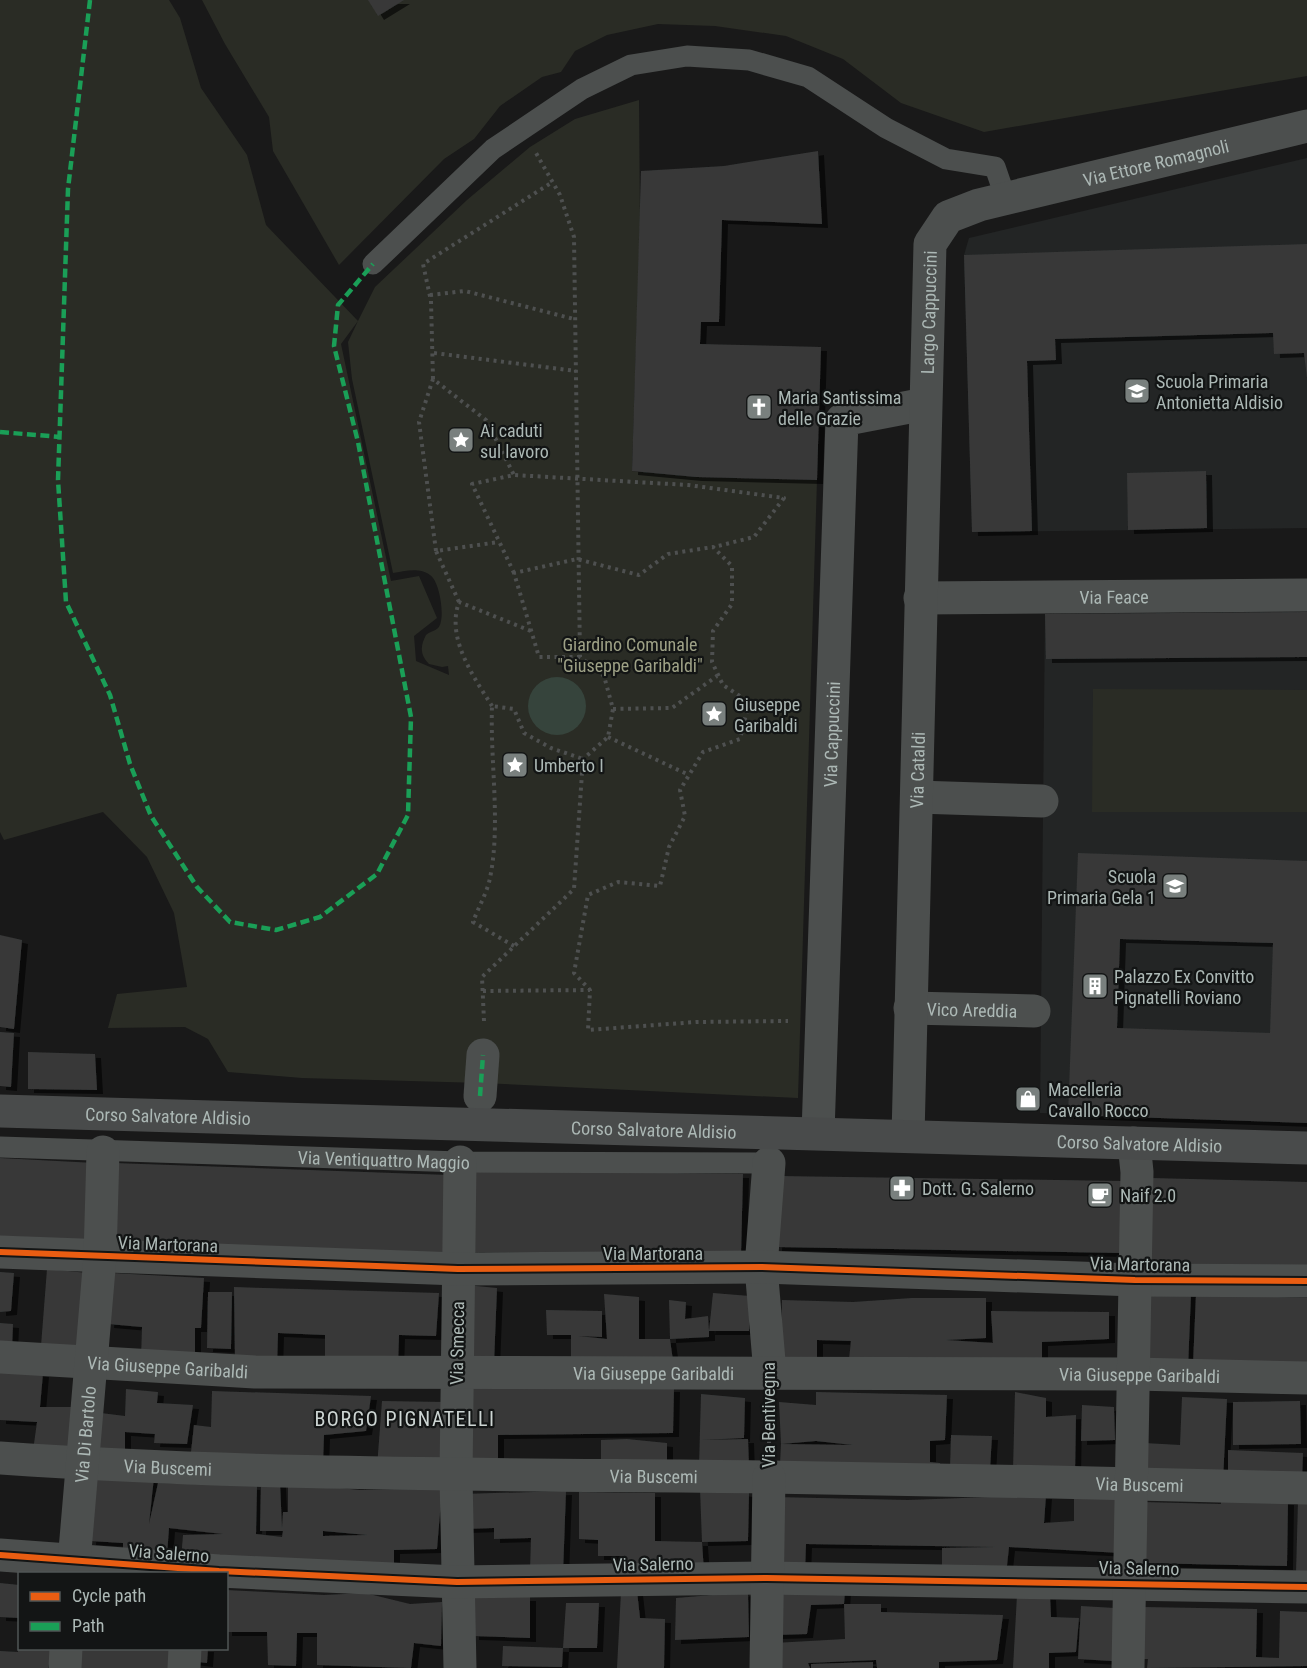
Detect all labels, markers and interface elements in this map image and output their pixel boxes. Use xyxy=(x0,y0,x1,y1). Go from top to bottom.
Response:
street label: Via Ettore Romagnoli xyxy=(1081,135,1231,190)
street label: Largo Cappuccini xyxy=(916,250,940,374)
place label: Scuola Primaria Antonietta Aldisio xyxy=(1156,371,1283,413)
school or university icon: Scuola Primaria Antonietta Aldisio xyxy=(1122,376,1152,406)
place label: Maria Santissima delle Grazie xyxy=(778,387,901,429)
church icon: Maria Santissima delle Grazie xyxy=(744,392,774,422)
place label: Ai caduti sul lavoro xyxy=(480,420,549,462)
place icon: Ai caduti sul lavoro xyxy=(446,425,476,455)
street label: Via Feace xyxy=(1079,586,1149,607)
park label: Giardino Comunale "Giuseppe Garibaldi" xyxy=(557,634,703,676)
street label: Via Cappuccini xyxy=(819,681,844,788)
place label: Giuseppe Garibaldi xyxy=(734,694,800,736)
place icon: Giuseppe Garibaldi xyxy=(699,699,729,729)
street label: Via Cataldi xyxy=(906,731,928,809)
place icon: Umberto I xyxy=(500,750,530,780)
place label: Umberto I xyxy=(534,755,604,776)
place label: Scuola Primaria Gela 1 xyxy=(1047,866,1156,908)
school or university icon: Scuola Primaria Gela 1 xyxy=(1160,871,1190,901)
place label: Palazzo Ex Convitto Pignatelli Roviano xyxy=(1114,966,1254,1008)
building icon: Palazzo Ex Convitto Pignatelli Roviano xyxy=(1080,971,1110,1001)
street label: Vico Areddia xyxy=(926,998,1017,1021)
place label: Macelleria Cavallo Rocco xyxy=(1048,1079,1149,1121)
shop icon: Macelleria Cavallo Rocco xyxy=(1013,1084,1043,1114)
street label: Corso Salvatore Aldisio xyxy=(85,1103,251,1129)
street label: Corso Salvatore Aldisio xyxy=(571,1117,737,1142)
street label: Corso Salvatore Aldisio xyxy=(1056,1130,1223,1156)
street label: Via Ventiquattro Maggio xyxy=(297,1146,470,1173)
pharmacy icon: Dott. G. Salerno xyxy=(887,1173,917,1203)
place label: Dott. G. Salerno xyxy=(922,1178,1034,1199)
cafe icon: Naif 2.0 xyxy=(1085,1180,1115,1210)
place label: Naif 2.0 xyxy=(1120,1185,1176,1206)
street label: Via Martorana xyxy=(117,1232,219,1256)
street label: Via Martorana xyxy=(603,1243,703,1264)
street label: Via Martorana xyxy=(1090,1253,1190,1275)
street label: Via Smecca xyxy=(446,1301,468,1385)
street label: Via Giuseppe Garibaldi xyxy=(87,1352,249,1382)
street label: Via Giuseppe Garibaldi xyxy=(573,1362,734,1384)
street label: Via Bentivegna xyxy=(758,1362,779,1468)
street label: Via Giuseppe Garibaldi xyxy=(1059,1363,1220,1386)
street label: Via Di Bartolo xyxy=(70,1385,99,1484)
district label: BORGO PIGNATELLI xyxy=(314,1407,496,1431)
street label: Via Buscemi xyxy=(123,1455,212,1479)
street label: Via Buscemi xyxy=(609,1465,698,1487)
street label: Via Buscemi xyxy=(1095,1473,1184,1496)
street label: Via Salerno xyxy=(128,1540,210,1566)
street label: Via Salerno xyxy=(612,1553,694,1575)
street label: Via Salerno xyxy=(1098,1557,1180,1579)
legend xyxy=(18,1572,228,1650)
text: Cycle path xyxy=(72,1585,146,1606)
text: Path xyxy=(72,1615,105,1636)

